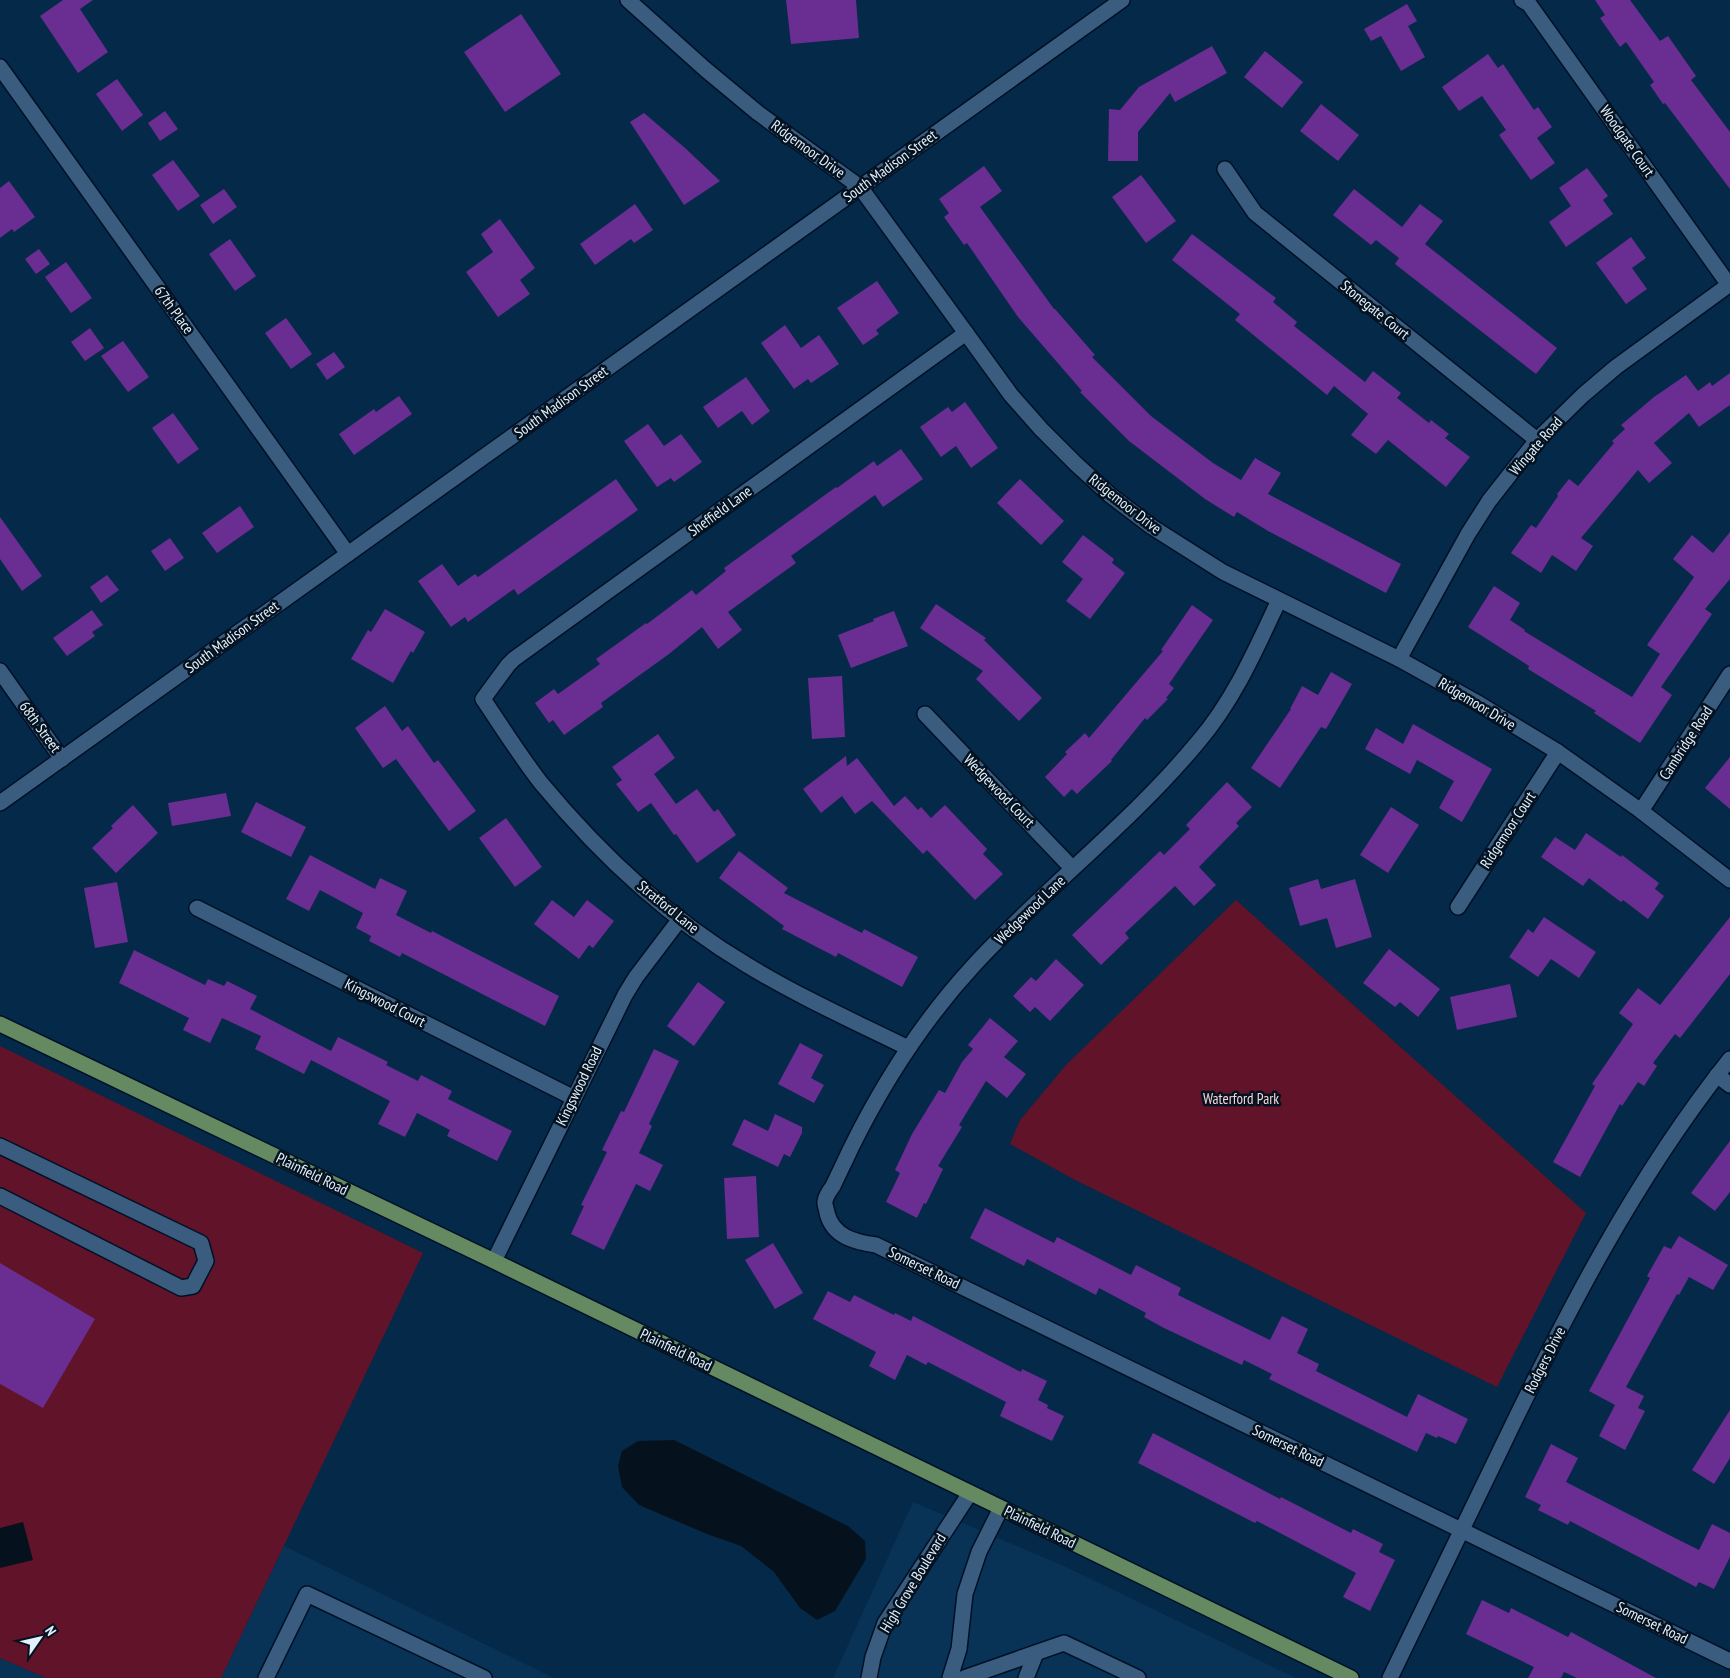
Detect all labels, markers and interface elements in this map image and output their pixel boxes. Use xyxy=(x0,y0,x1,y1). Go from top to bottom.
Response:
street label: Woodgate Court xyxy=(1596,101,1659,180)
street label: Ridgemoor Drive xyxy=(768,115,849,182)
street label: South Madison Street xyxy=(839,125,940,206)
street label: Stonegate Court xyxy=(1337,276,1414,343)
street label: 67th Place xyxy=(151,282,198,337)
street label: South Madison Street xyxy=(510,361,611,442)
street label: Wingate Road xyxy=(1505,413,1566,479)
street label: Ridgemoor Drive xyxy=(1085,469,1165,538)
street label: Sheffield Lane xyxy=(684,481,755,540)
street label: South Madison Street xyxy=(181,596,282,677)
street label: Ridgemoor Drive xyxy=(1435,673,1519,734)
street label: 68th Street xyxy=(16,697,65,756)
street label: Cambridge Road xyxy=(1655,702,1716,783)
street label: Wedgewood Court xyxy=(960,750,1039,831)
street label: Ridgemoor Court xyxy=(1476,788,1539,872)
street label: Wedgewood Lane xyxy=(990,871,1069,948)
street label: Stratford Lane xyxy=(634,876,703,937)
street label: Kingswood Court xyxy=(342,974,429,1031)
street label: Kingswood Road xyxy=(551,1043,606,1128)
park label: Waterford Park xyxy=(1203,1089,1279,1108)
street label: Plainfield Road xyxy=(273,1148,351,1199)
street label: Somerset Road xyxy=(885,1242,963,1293)
street label: Rodgers Drive xyxy=(1520,1323,1569,1396)
street label: Plainfield Road xyxy=(637,1324,715,1375)
street label: Somerset Road xyxy=(1249,1420,1327,1471)
street label: Plainfield Road xyxy=(1001,1501,1079,1552)
street label: High Grove Boulevard xyxy=(875,1530,950,1636)
street label: Somerset Road xyxy=(1613,1597,1691,1648)
north arrow xyxy=(15,1613,65,1663)
text: N xyxy=(41,1623,60,1639)

